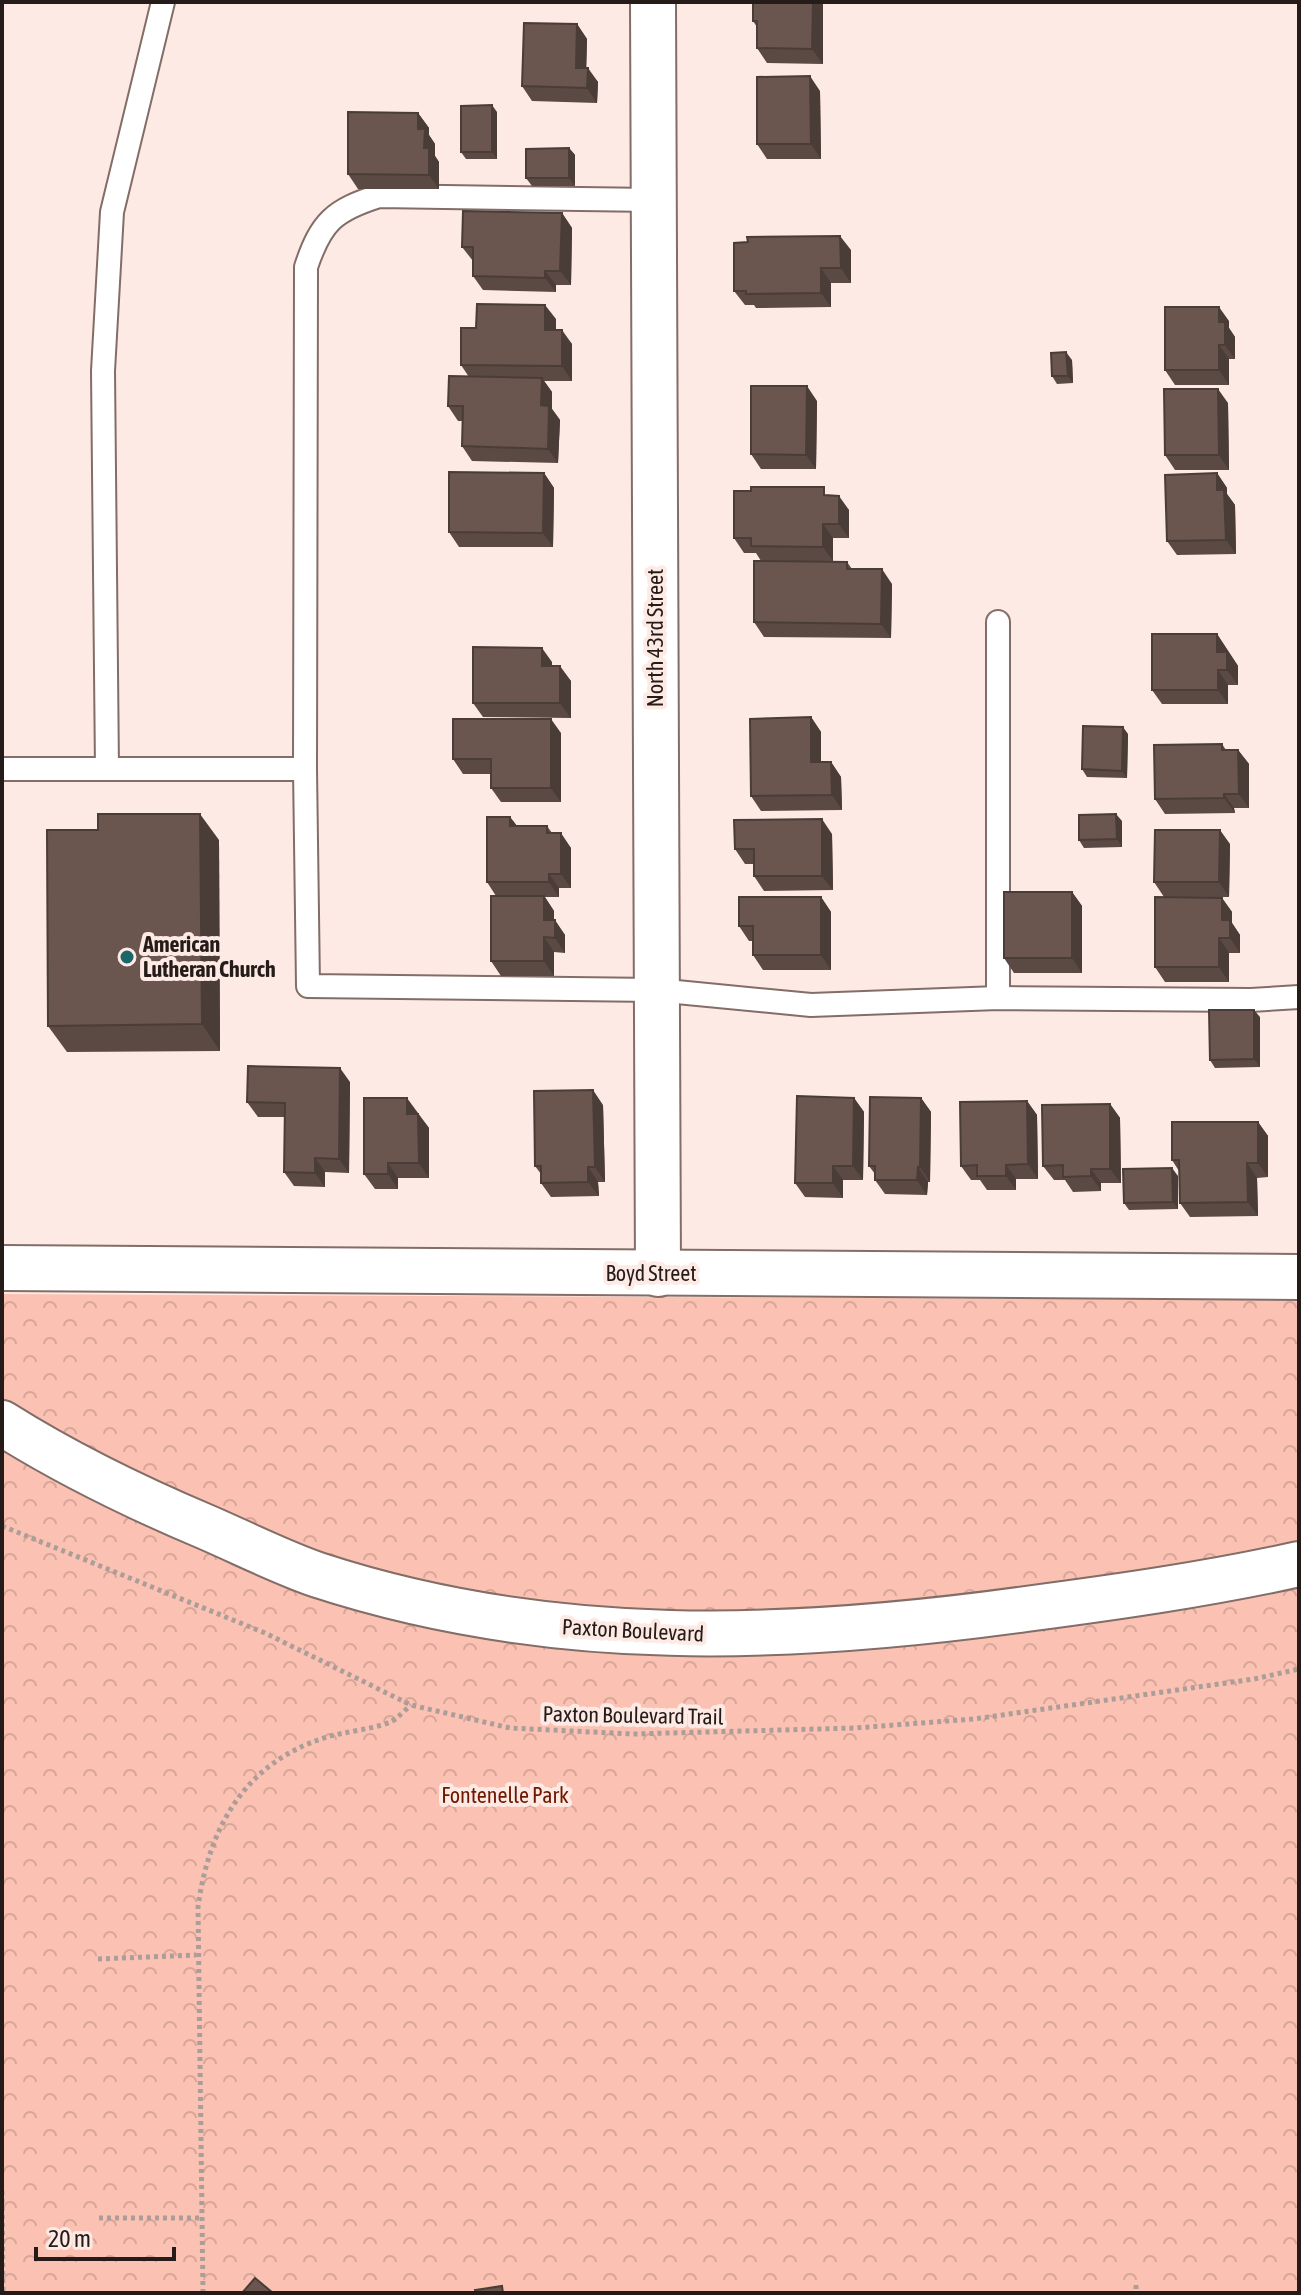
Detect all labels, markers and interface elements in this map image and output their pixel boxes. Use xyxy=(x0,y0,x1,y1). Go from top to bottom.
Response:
street label: North 43rd Street xyxy=(642,569,668,707)
place label: American Lutheran Church xyxy=(142,931,276,982)
marker: American Lutheran Church xyxy=(118,948,136,966)
street label: Boyd Street xyxy=(605,1260,697,1286)
street label: Paxton Boulevard xyxy=(561,1613,705,1647)
street label: Paxton Boulevard Trail xyxy=(542,1700,724,1730)
park label: Fontenelle Park xyxy=(441,1782,569,1808)
scale bar xyxy=(36,2211,174,2261)
text: 20 m xyxy=(48,2225,91,2252)

